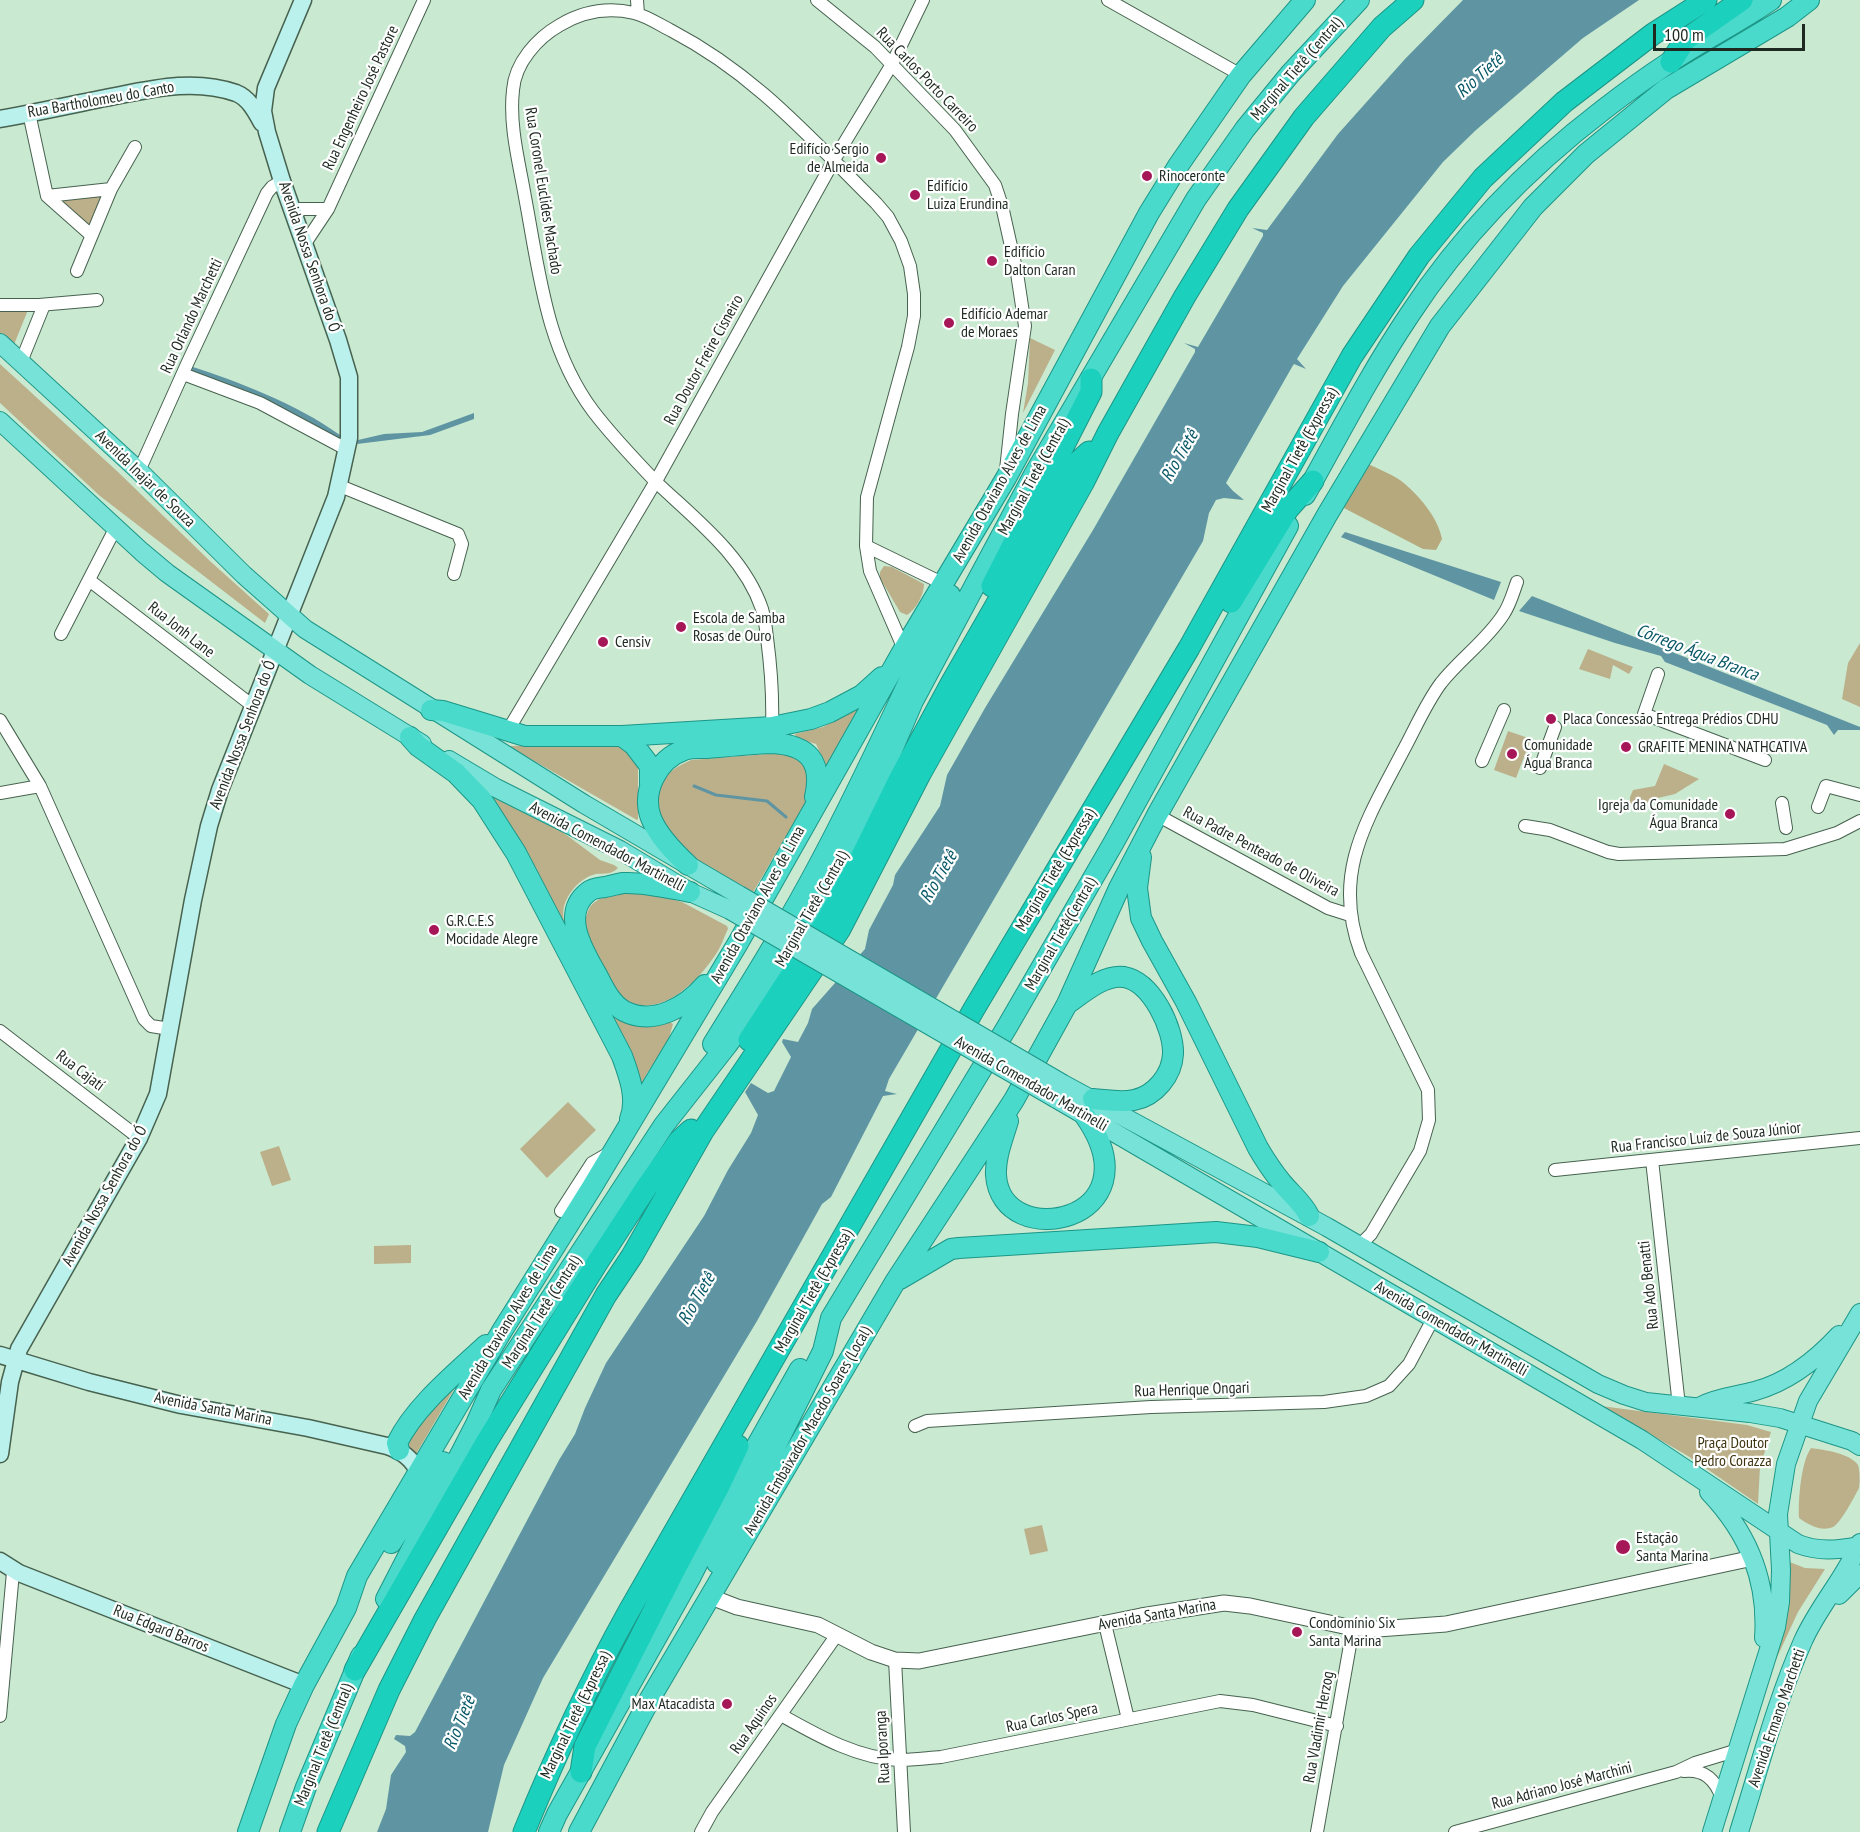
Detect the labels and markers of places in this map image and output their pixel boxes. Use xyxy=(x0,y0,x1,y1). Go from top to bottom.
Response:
place label: Edifício Sergio de Almeida xyxy=(790,139,869,177)
marker: Edifício Sergio de Almeida xyxy=(874,151,888,165)
place label: Rinoceronte xyxy=(1159,166,1225,186)
marker: Rinoceronte xyxy=(1140,169,1154,183)
place label: Edifício Luiza Erundina xyxy=(927,176,1008,214)
marker: Edifício Luiza Erundina xyxy=(908,188,922,202)
place label: Edifício Dalton Caran xyxy=(1004,242,1075,280)
marker: Edifício Dalton Caran xyxy=(985,254,999,268)
place label: Edifício Ademar de Moraes xyxy=(961,304,1048,342)
marker: Edifício Ademar de Moraes xyxy=(942,316,956,330)
place label: Escola de Samba Rosas de Ouro xyxy=(693,608,785,646)
marker: Escola de Samba Rosas de Ouro xyxy=(674,620,688,634)
place label: Censiv xyxy=(615,632,651,652)
marker: Censiv xyxy=(596,635,610,649)
place label: Placa Concessão Entrega Prédios CDHU xyxy=(1563,709,1779,729)
marker: Placa Concessão Entrega Prédios CDHU xyxy=(1544,712,1558,726)
place label: Comunidade Água Branca xyxy=(1524,735,1593,773)
place label: GRAFITE MENINA NATHCATIVA xyxy=(1638,737,1807,757)
marker: GRAFITE MENINA NATHCATIVA xyxy=(1619,740,1633,754)
marker: Comunidade Água Branca xyxy=(1505,747,1519,761)
place label: Igreja da Comunidade Água Branca xyxy=(1598,795,1718,833)
marker: Igreja da Comunidade Água Branca xyxy=(1723,807,1737,821)
place label: G.R.C.E.S Mocidade Alegre xyxy=(446,911,538,949)
marker: G.R.C.E.S Mocidade Alegre xyxy=(427,923,441,937)
place label: Estação Santa Marina xyxy=(1636,1528,1708,1566)
marker: Estação Santa Marina xyxy=(1614,1538,1632,1556)
place label: Condomínio Six Santa Marina xyxy=(1309,1613,1395,1651)
marker: Condomínio Six Santa Marina xyxy=(1290,1625,1304,1639)
place label: Max Atacadista xyxy=(632,1694,715,1714)
marker: Max Atacadista xyxy=(720,1697,734,1711)

